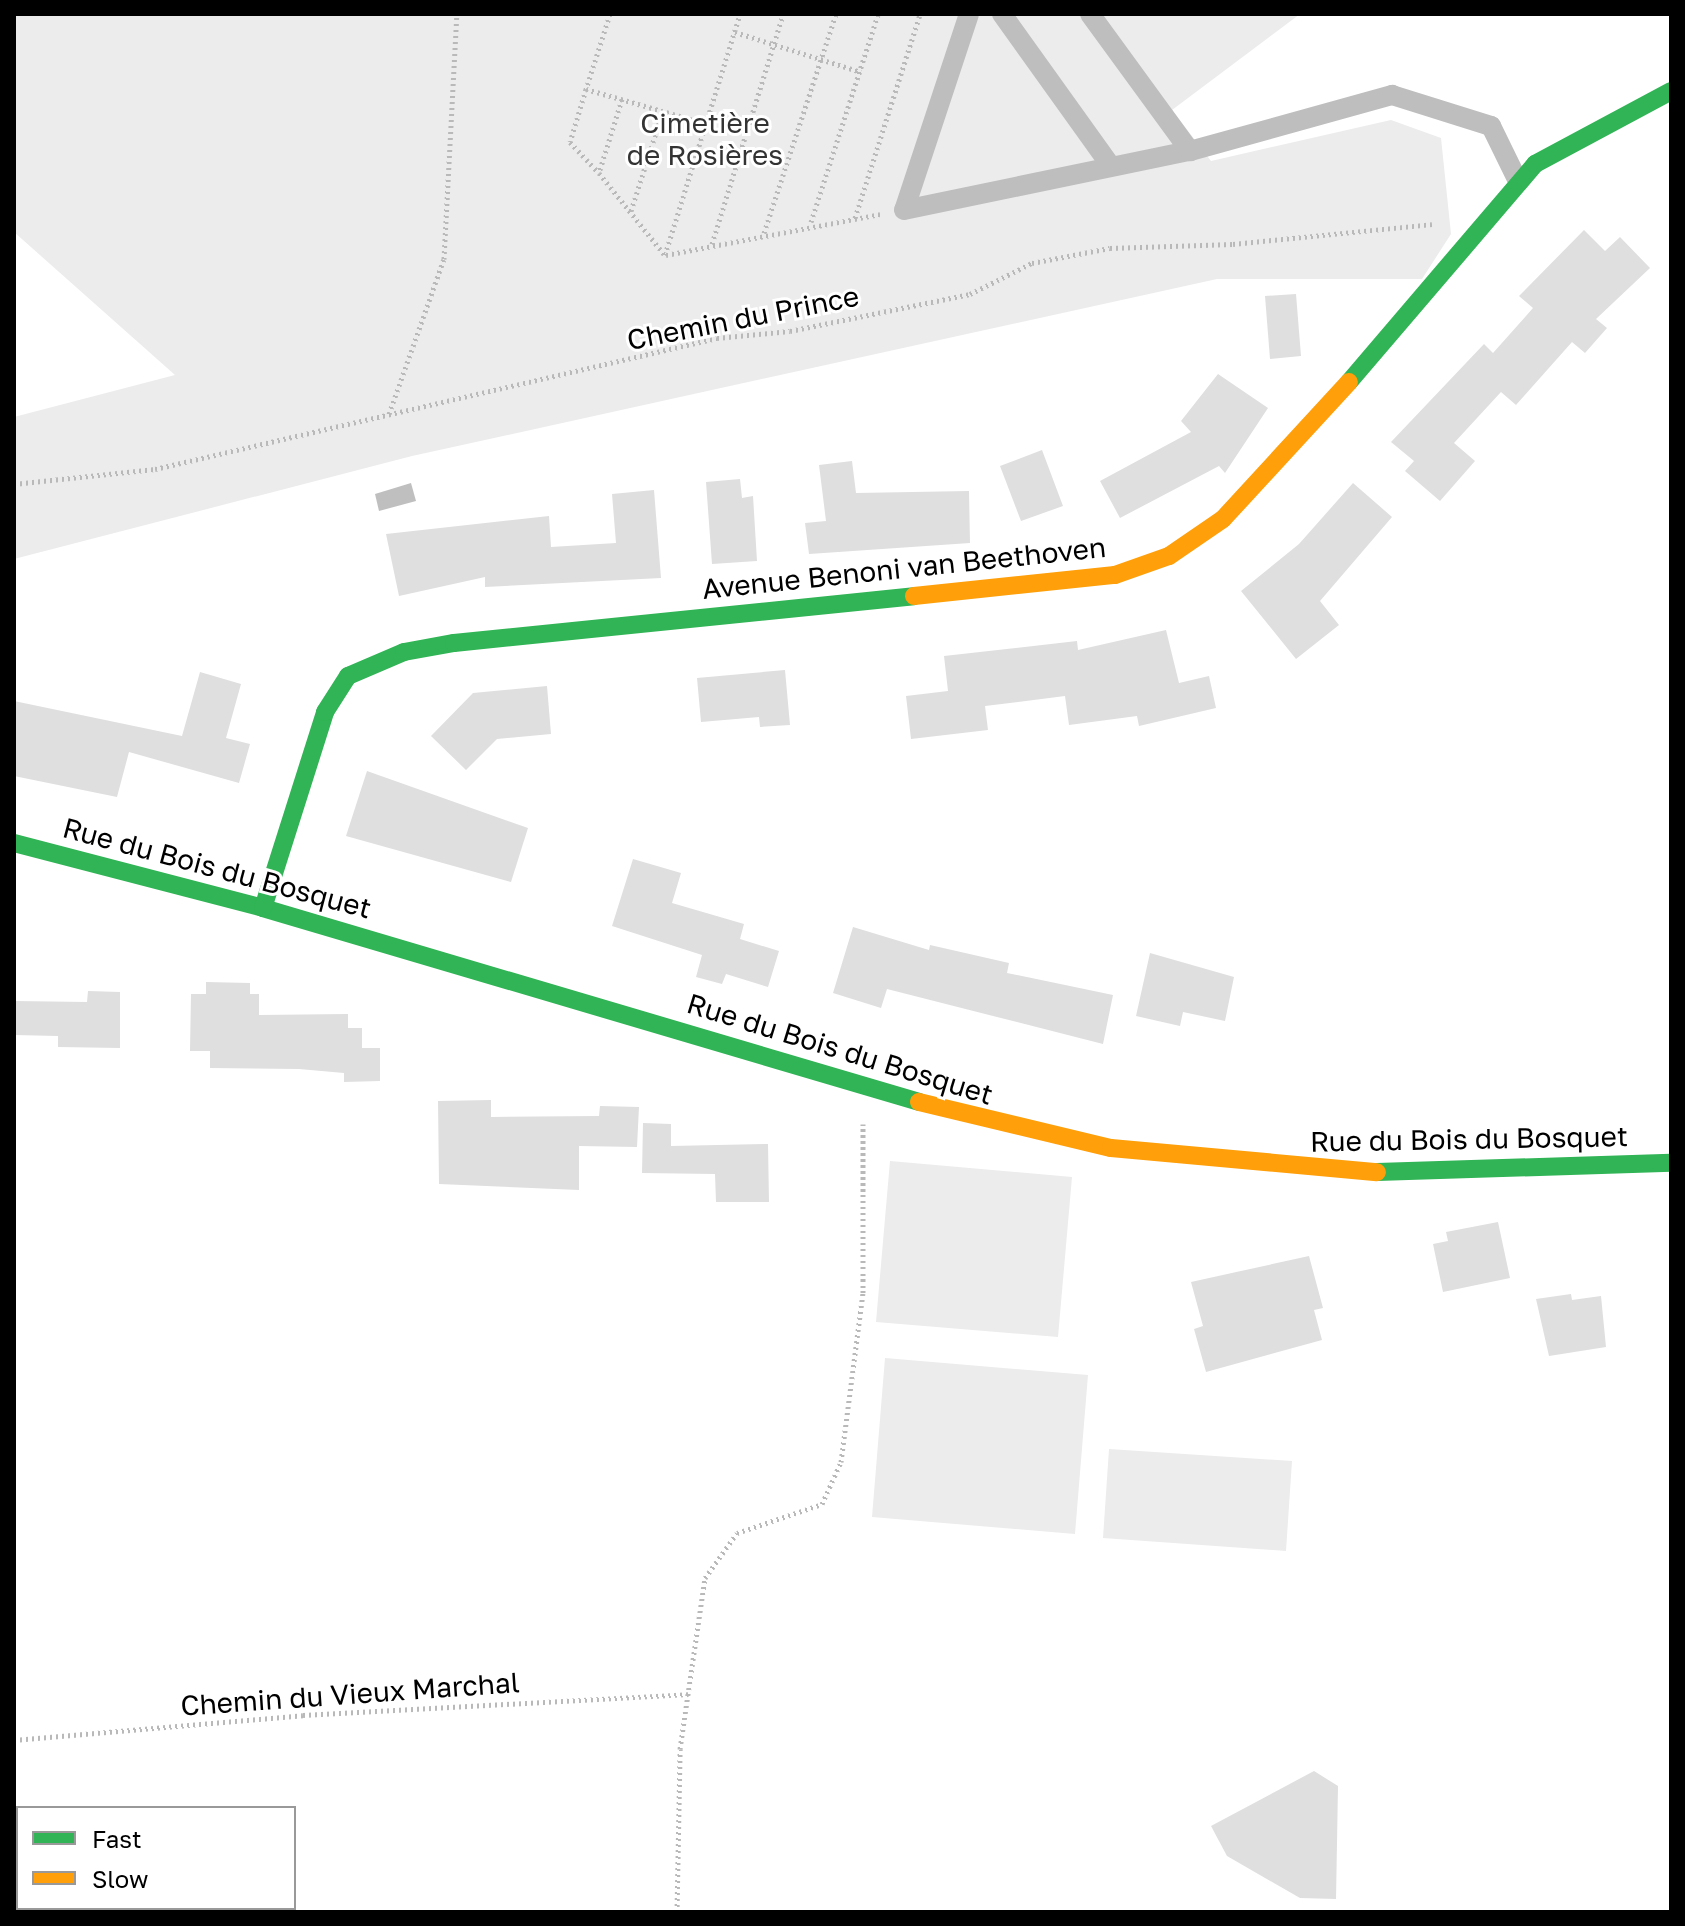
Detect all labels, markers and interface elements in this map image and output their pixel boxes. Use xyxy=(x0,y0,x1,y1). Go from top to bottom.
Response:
park label: Cimetière de Rosières xyxy=(627,106,783,172)
street label: Chemin du Prince xyxy=(624,279,862,357)
street label: Avenue Benoni van Beethoven xyxy=(700,530,1108,606)
street label: Rue du Bois du Bosquet xyxy=(59,811,375,925)
street label: Rue du Bois du Bosquet xyxy=(683,986,997,1112)
street label: Rue du Bois du Bosquet xyxy=(1310,1119,1628,1159)
street label: Chemin du Vieux Marchal xyxy=(179,1665,521,1723)
legend xyxy=(16,1806,296,1910)
text: Fast xyxy=(92,1824,142,1853)
text: Slow xyxy=(92,1864,148,1893)

